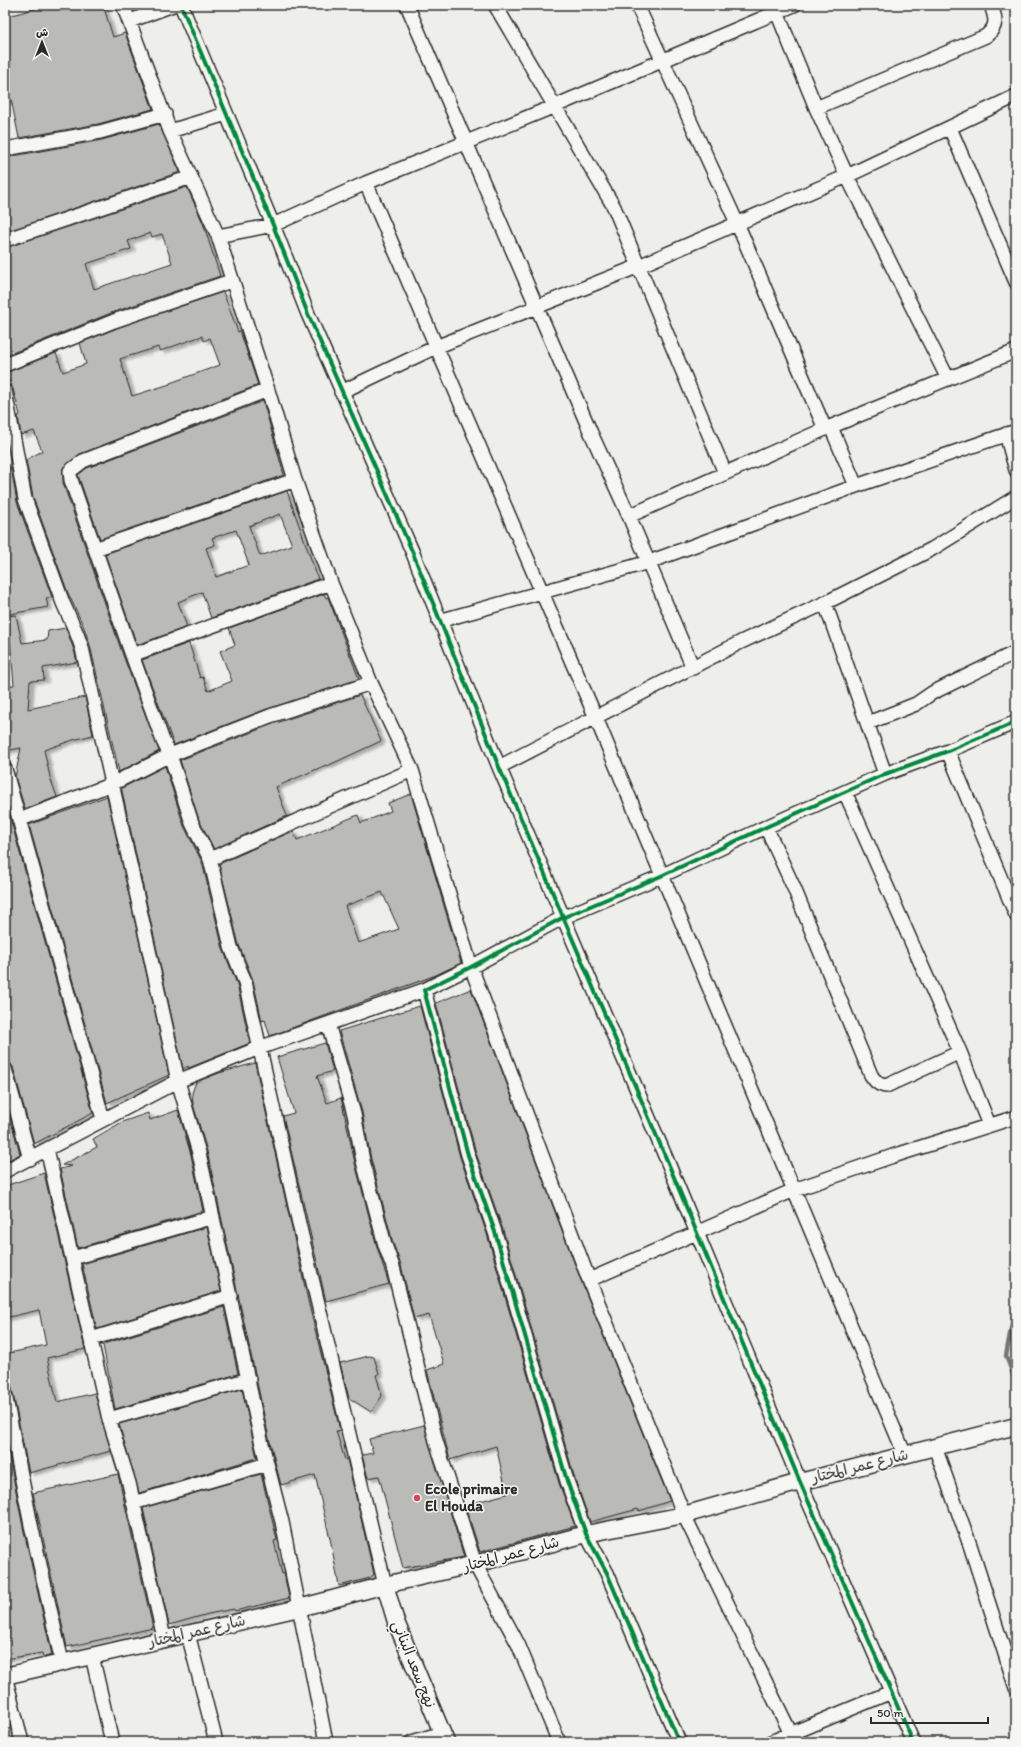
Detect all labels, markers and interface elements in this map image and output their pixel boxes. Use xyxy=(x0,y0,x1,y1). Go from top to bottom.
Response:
north arrow xyxy=(22,22,62,62)
text: ش xyxy=(36,26,48,39)
street label: شارع عمر المختار xyxy=(809,1445,910,1488)
place label: Ecole primaire El Houda xyxy=(425,1480,517,1515)
marker: Ecole primaire El Houda xyxy=(412,1493,422,1503)
street label: شارع عمر المختار xyxy=(460,1532,561,1577)
street label: شارع عمر المختار xyxy=(146,1611,247,1652)
street label: نهج سعد البناني xyxy=(385,1618,440,1712)
scale bar xyxy=(871,1699,988,1725)
text: 50 m xyxy=(877,1706,903,1720)

